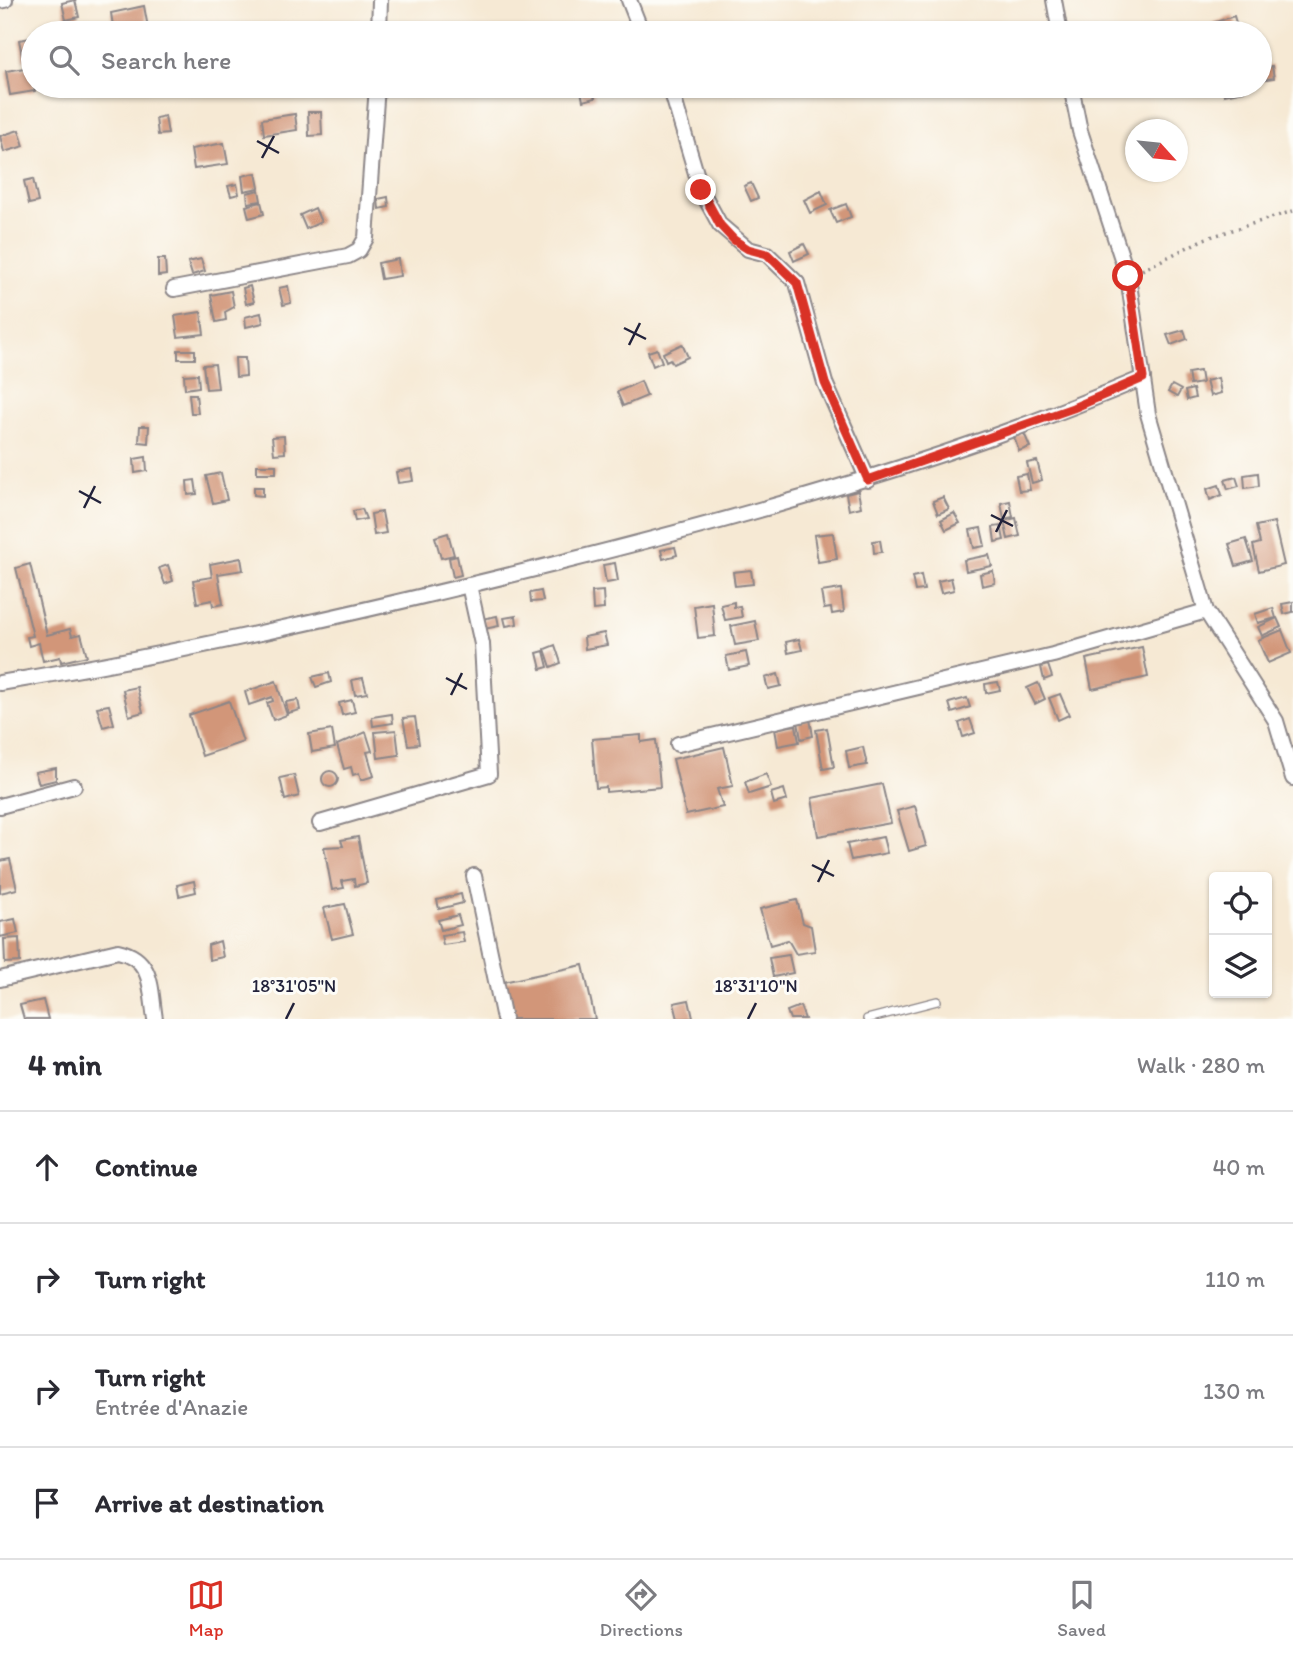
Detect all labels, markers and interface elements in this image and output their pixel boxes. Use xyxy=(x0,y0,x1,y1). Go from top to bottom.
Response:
search box xyxy=(21,21,1272,98)
icon: search xyxy=(45,41,83,79)
text: Search here xyxy=(101,44,231,76)
north arrow xyxy=(1125,119,1188,182)
route end xyxy=(685,174,716,205)
route start xyxy=(1112,260,1143,291)
map controls xyxy=(1209,872,1272,998)
button: locate xyxy=(1209,872,1272,935)
button: layers xyxy=(1209,935,1272,998)
text: 18°31'05"N xyxy=(252,975,336,997)
text: 18°31'10"N xyxy=(714,975,798,997)
text: 4 min xyxy=(28,1046,102,1083)
text: Walk · 280 m xyxy=(1137,1051,1265,1079)
icon: ahead xyxy=(28,1148,66,1186)
text: Continue xyxy=(95,1151,198,1183)
text: 40 m xyxy=(1212,1153,1265,1181)
icon: right xyxy=(28,1260,66,1298)
text: Turn right xyxy=(95,1263,206,1295)
text: 110 m xyxy=(1205,1265,1265,1293)
text: Turn right xyxy=(95,1361,206,1393)
icon: right xyxy=(28,1372,66,1410)
text: 130 m xyxy=(1203,1377,1265,1405)
text: Entrée d'Anazie xyxy=(95,1393,248,1421)
icon: arrive xyxy=(28,1484,66,1522)
text: Arrive at destination xyxy=(95,1487,324,1519)
tab: Map xyxy=(187,1576,225,1641)
tab: Directions xyxy=(599,1576,683,1641)
tab: Saved xyxy=(1057,1576,1106,1641)

